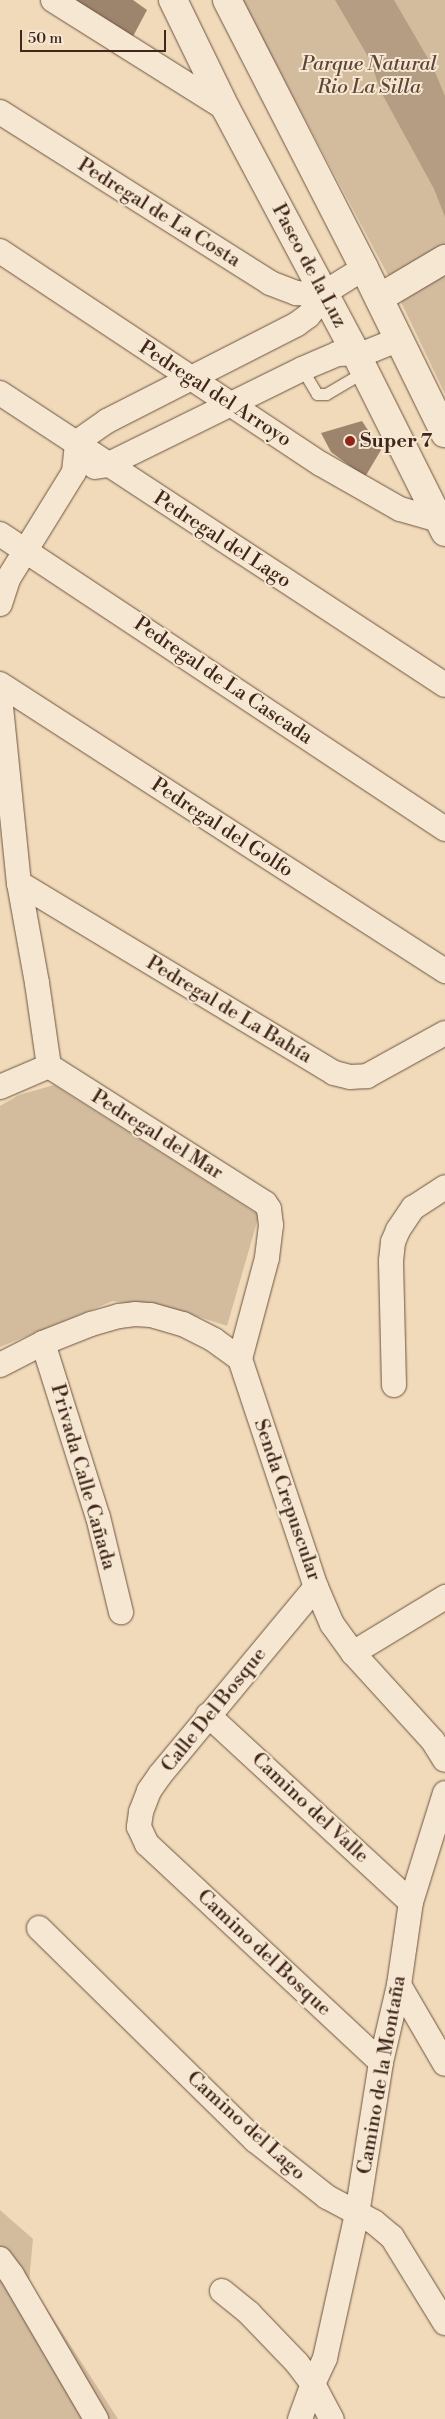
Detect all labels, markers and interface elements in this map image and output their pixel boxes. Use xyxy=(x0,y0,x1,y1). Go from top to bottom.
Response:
scale bar xyxy=(22,20,169,52)
text: 50 m xyxy=(28,29,62,48)
park label: Parque Natural Rio La Silla xyxy=(301,53,437,100)
street label: Pedregal de La Costa xyxy=(73,153,245,273)
street label: Paseo de la Luz xyxy=(266,200,352,332)
street label: Pedregal del Arroyo xyxy=(134,336,296,452)
place label: Super 7 xyxy=(360,429,432,453)
marker: Super 7 xyxy=(344,435,356,447)
street label: Pedregal del Lago xyxy=(149,487,295,593)
street label: Pedregal de La Cascada xyxy=(129,612,317,750)
street label: Pedregal del Golfo xyxy=(147,773,297,883)
street label: Pedregal de La Bahía xyxy=(142,951,316,1069)
street label: Pedregal del Mar xyxy=(87,1085,227,1185)
street label: Privada Calle Cañada xyxy=(45,1381,121,1573)
street label: Senda Crepuscular xyxy=(248,1416,326,1584)
street label: Calle Del Bosque xyxy=(156,1643,272,1777)
street label: Camino del Valle xyxy=(246,1748,374,1868)
street label: Camino del Bosque xyxy=(192,1885,336,2021)
street label: Camino de la Montaña xyxy=(353,1974,411,2176)
street label: Camino del Lago xyxy=(182,2066,310,2186)

